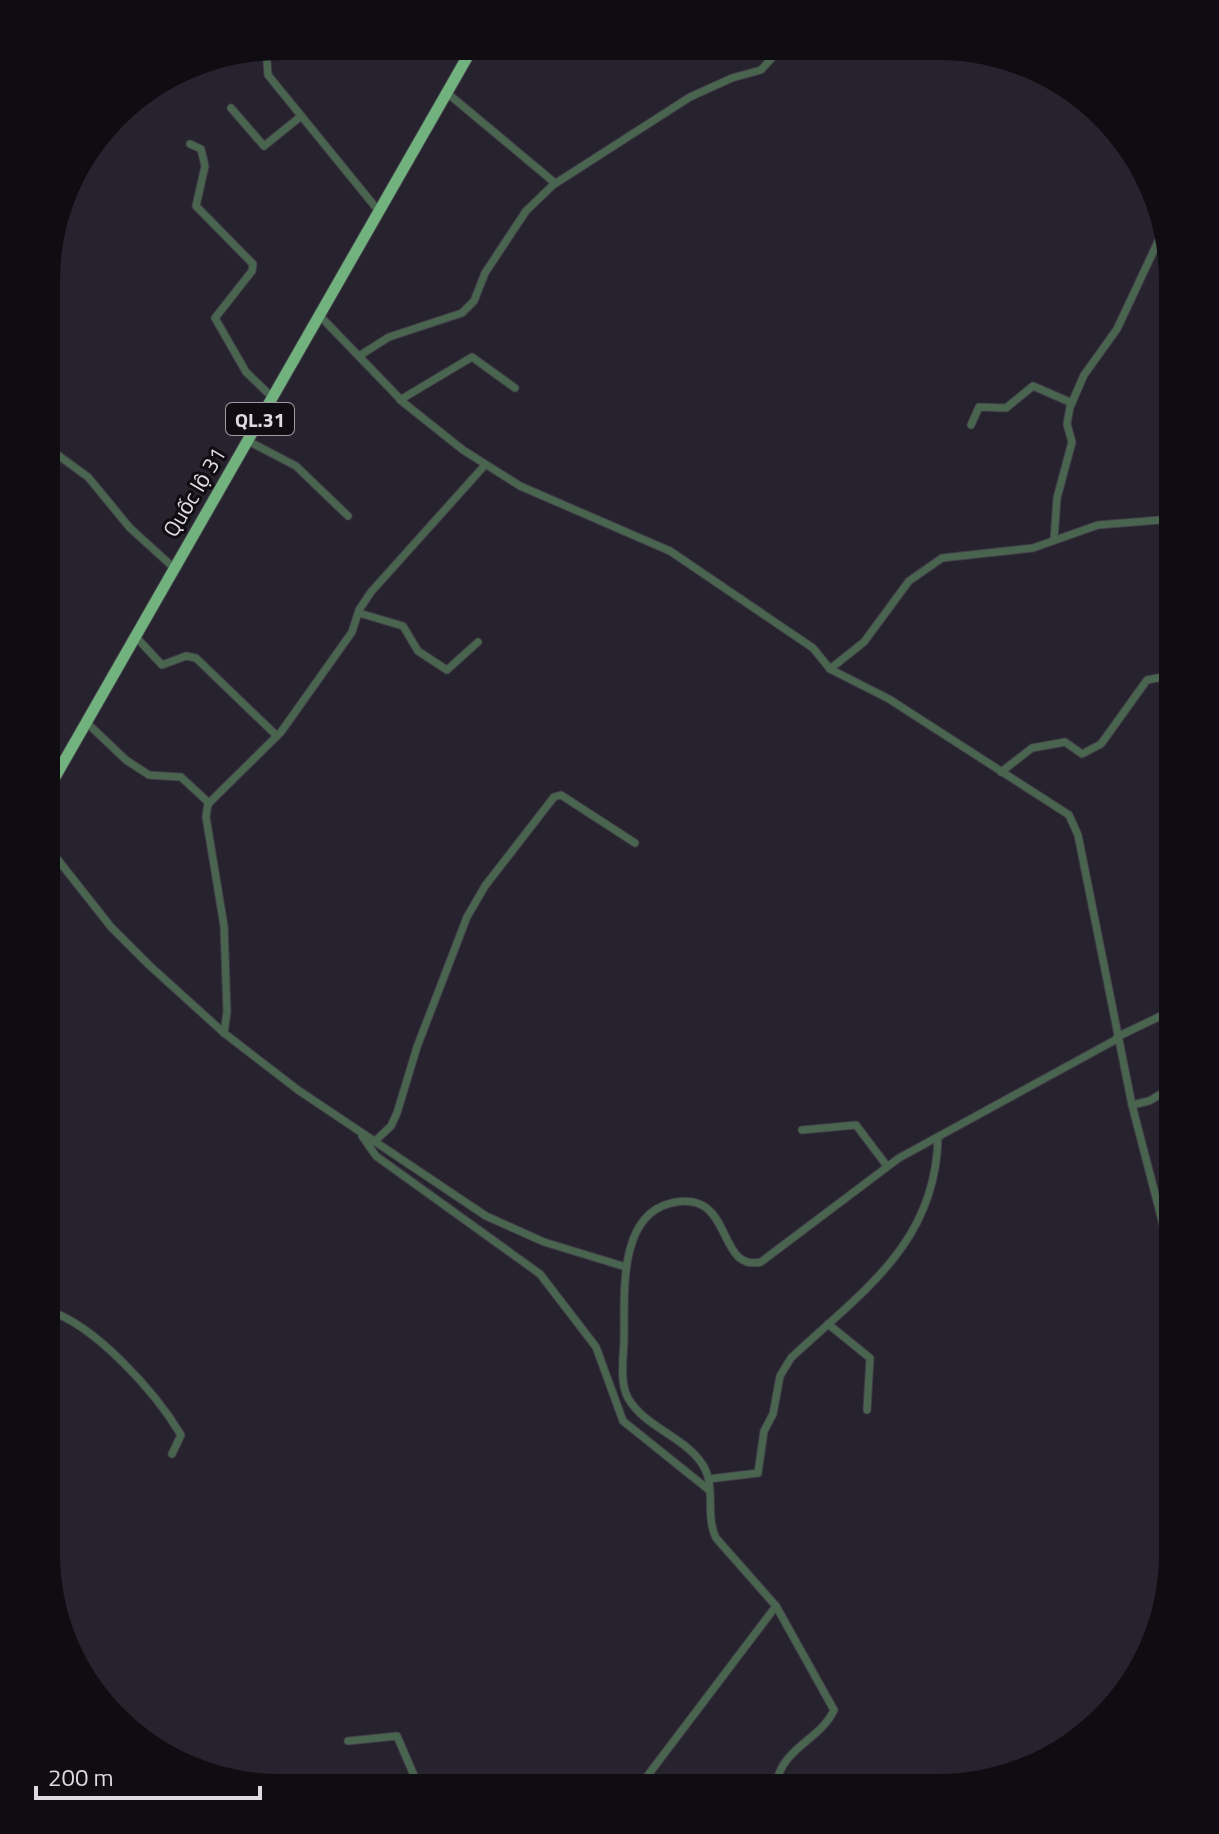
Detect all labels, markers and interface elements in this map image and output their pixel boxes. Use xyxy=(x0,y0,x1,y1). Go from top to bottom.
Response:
road number: QL.31 xyxy=(226,403,294,435)
street label: Quốc lộ 31 xyxy=(154,441,234,543)
scale bar xyxy=(36,1750,260,1800)
text: 200 m xyxy=(48,1759,114,1795)

